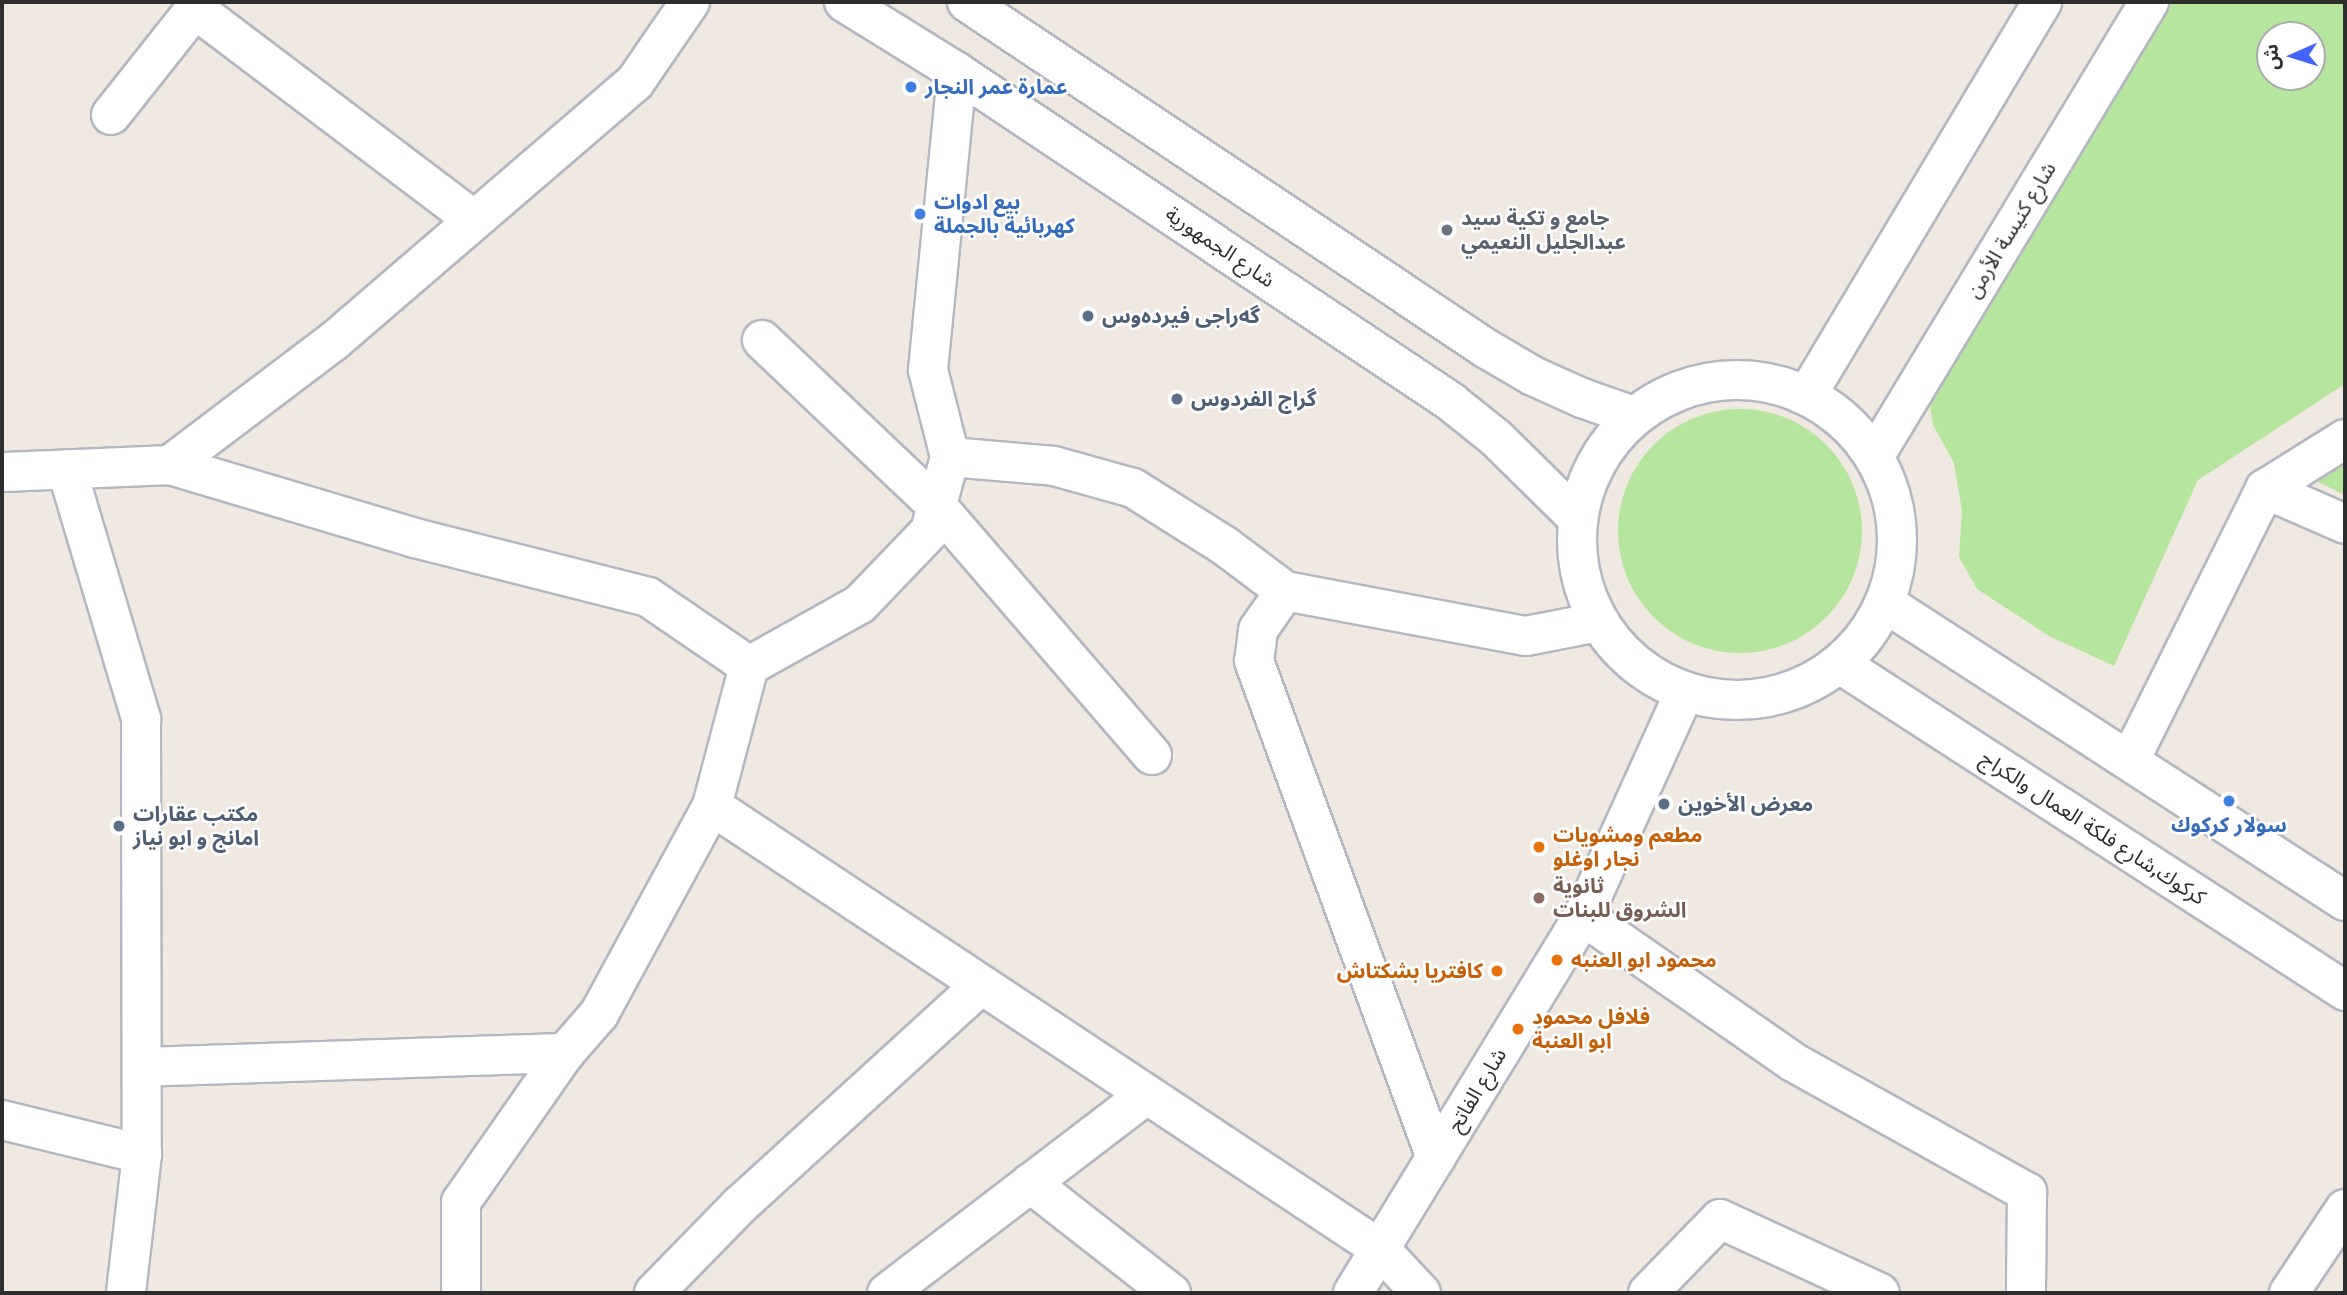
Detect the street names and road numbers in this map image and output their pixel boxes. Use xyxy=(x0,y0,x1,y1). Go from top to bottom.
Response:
street label: شارع كنيسة الأرمن xyxy=(1960,157,2062,303)
street label: شارع الجمهورية xyxy=(1160,201,1280,293)
street label: كركوك,شارع فلكة العمال والكراج xyxy=(1976,746,2210,910)
street label: شارع الفاتح xyxy=(1442,1043,1512,1137)

